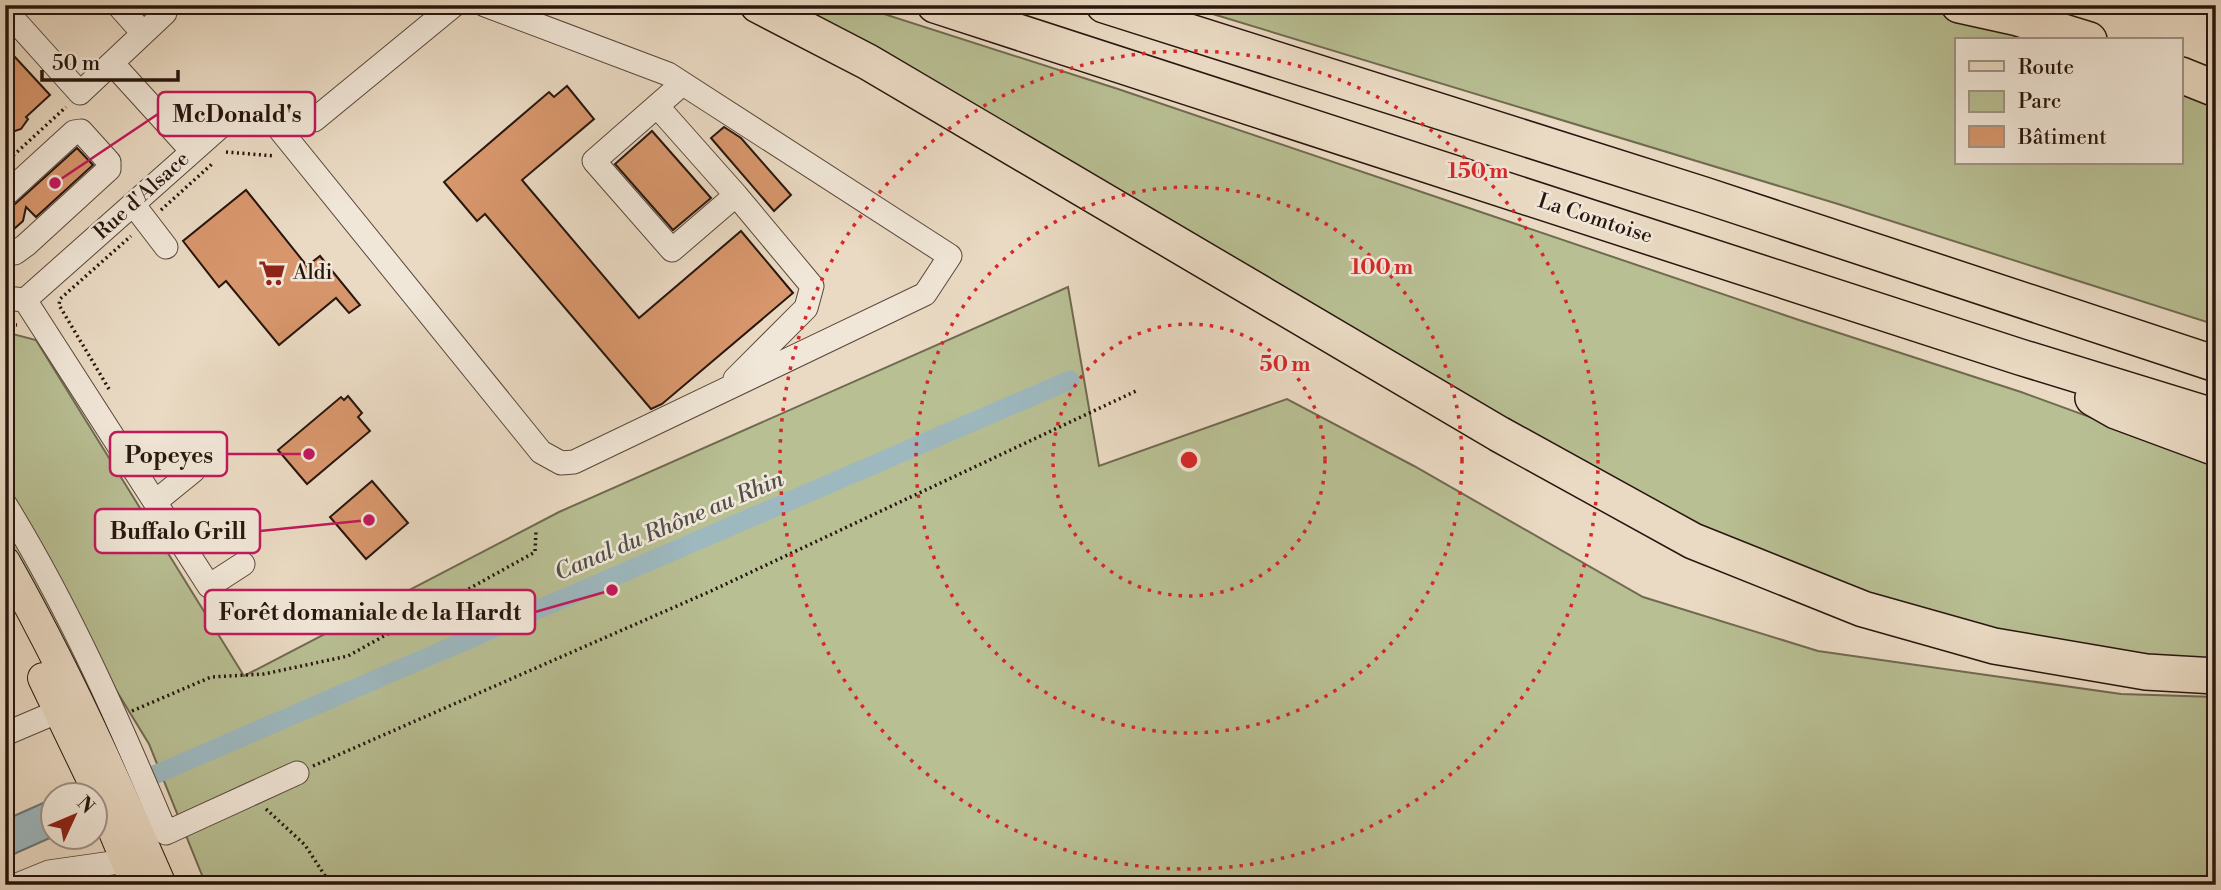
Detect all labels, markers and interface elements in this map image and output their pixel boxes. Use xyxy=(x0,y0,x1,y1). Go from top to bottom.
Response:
scale bar xyxy=(42,38,178,82)
legend xyxy=(1955,38,2182,164)
text: 50 m xyxy=(52,51,100,77)
text: Route xyxy=(2018,55,2074,81)
text: Parc xyxy=(2018,89,2061,115)
callout: McDonald's xyxy=(158,92,315,136)
text: McDonald's xyxy=(172,101,302,129)
text: Bâtiment xyxy=(2017,125,2107,151)
street label: Rue d'Alsace xyxy=(89,146,195,246)
text: 150 m xyxy=(1448,159,1508,185)
street label: La Comtoise xyxy=(1534,188,1656,250)
text: 100 m xyxy=(1351,255,1413,281)
supermarket icon: Aldi xyxy=(257,258,287,288)
place label: Aldi xyxy=(292,260,333,286)
text: 50 m xyxy=(1260,352,1310,378)
callout: Popeyes xyxy=(110,432,227,476)
text: Popeyes xyxy=(125,442,213,470)
centre of rings xyxy=(1177,448,1201,472)
water label: Canal du Rhône au Rhin xyxy=(550,465,789,587)
callout: Buffalo Grill xyxy=(95,509,260,553)
text: Buffalo Grill xyxy=(110,518,247,546)
callout: Forêt domaniale de la Hardt xyxy=(205,590,535,634)
text: Forêt domaniale de la Hardt xyxy=(219,599,522,627)
north arrow xyxy=(38,782,108,852)
text: N xyxy=(72,791,99,819)

